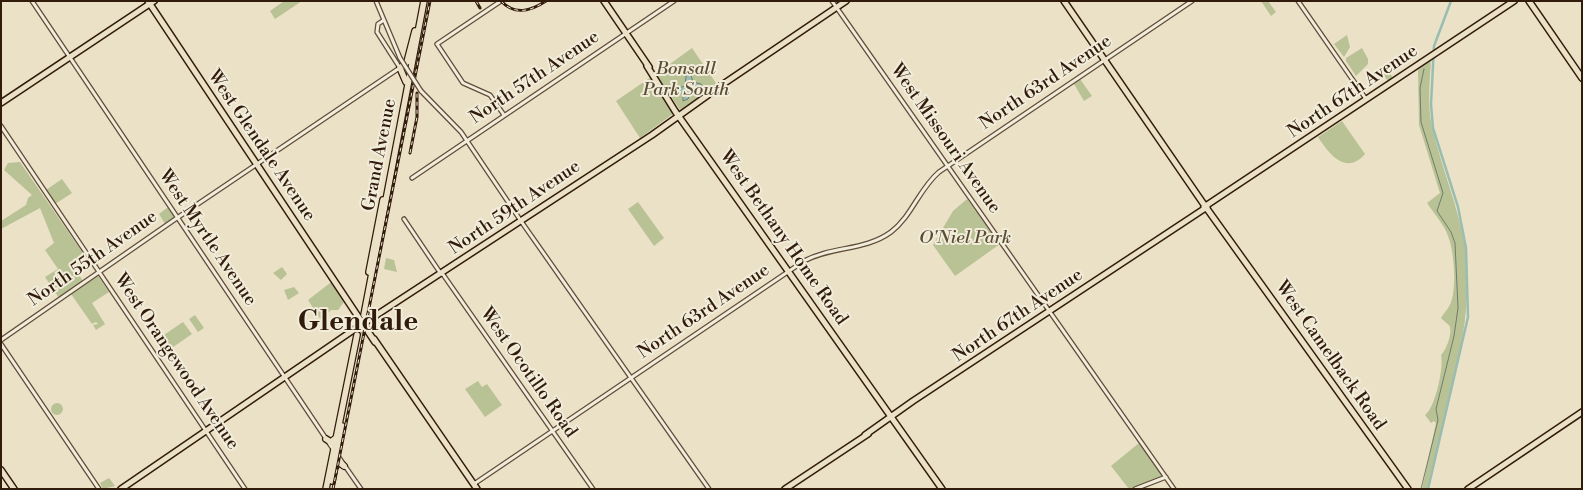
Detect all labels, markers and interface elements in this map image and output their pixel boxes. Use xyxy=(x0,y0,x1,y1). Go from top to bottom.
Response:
street label: North 57th Avenue xyxy=(466,27,604,129)
street label: North 63rd Avenue xyxy=(976,31,1116,135)
street label: North 67th Avenue xyxy=(1284,41,1422,143)
park label: Bonsall Park South xyxy=(643,59,729,102)
street label: West Missouri Avenue xyxy=(885,60,1005,218)
street label: West Glendale Avenue xyxy=(202,66,320,226)
street label: Grand Avenue xyxy=(359,97,401,213)
street label: West Bethany Home Road xyxy=(714,146,852,330)
street label: North 59th Avenue xyxy=(445,156,585,260)
street label: West Myrtle Avenue xyxy=(153,166,261,310)
street label: North 55th Avenue xyxy=(24,206,162,312)
park label: O'Niel Park xyxy=(919,228,1011,250)
street label: North 63rd Avenue xyxy=(634,260,774,364)
street label: North 67th Avenue xyxy=(949,265,1087,367)
street label: West Orangewood Avenue xyxy=(109,270,243,454)
street label: West Camelback Road xyxy=(1270,277,1390,435)
street label: West Ocotillo Road xyxy=(475,304,581,442)
district label: Glendale xyxy=(298,306,418,340)

